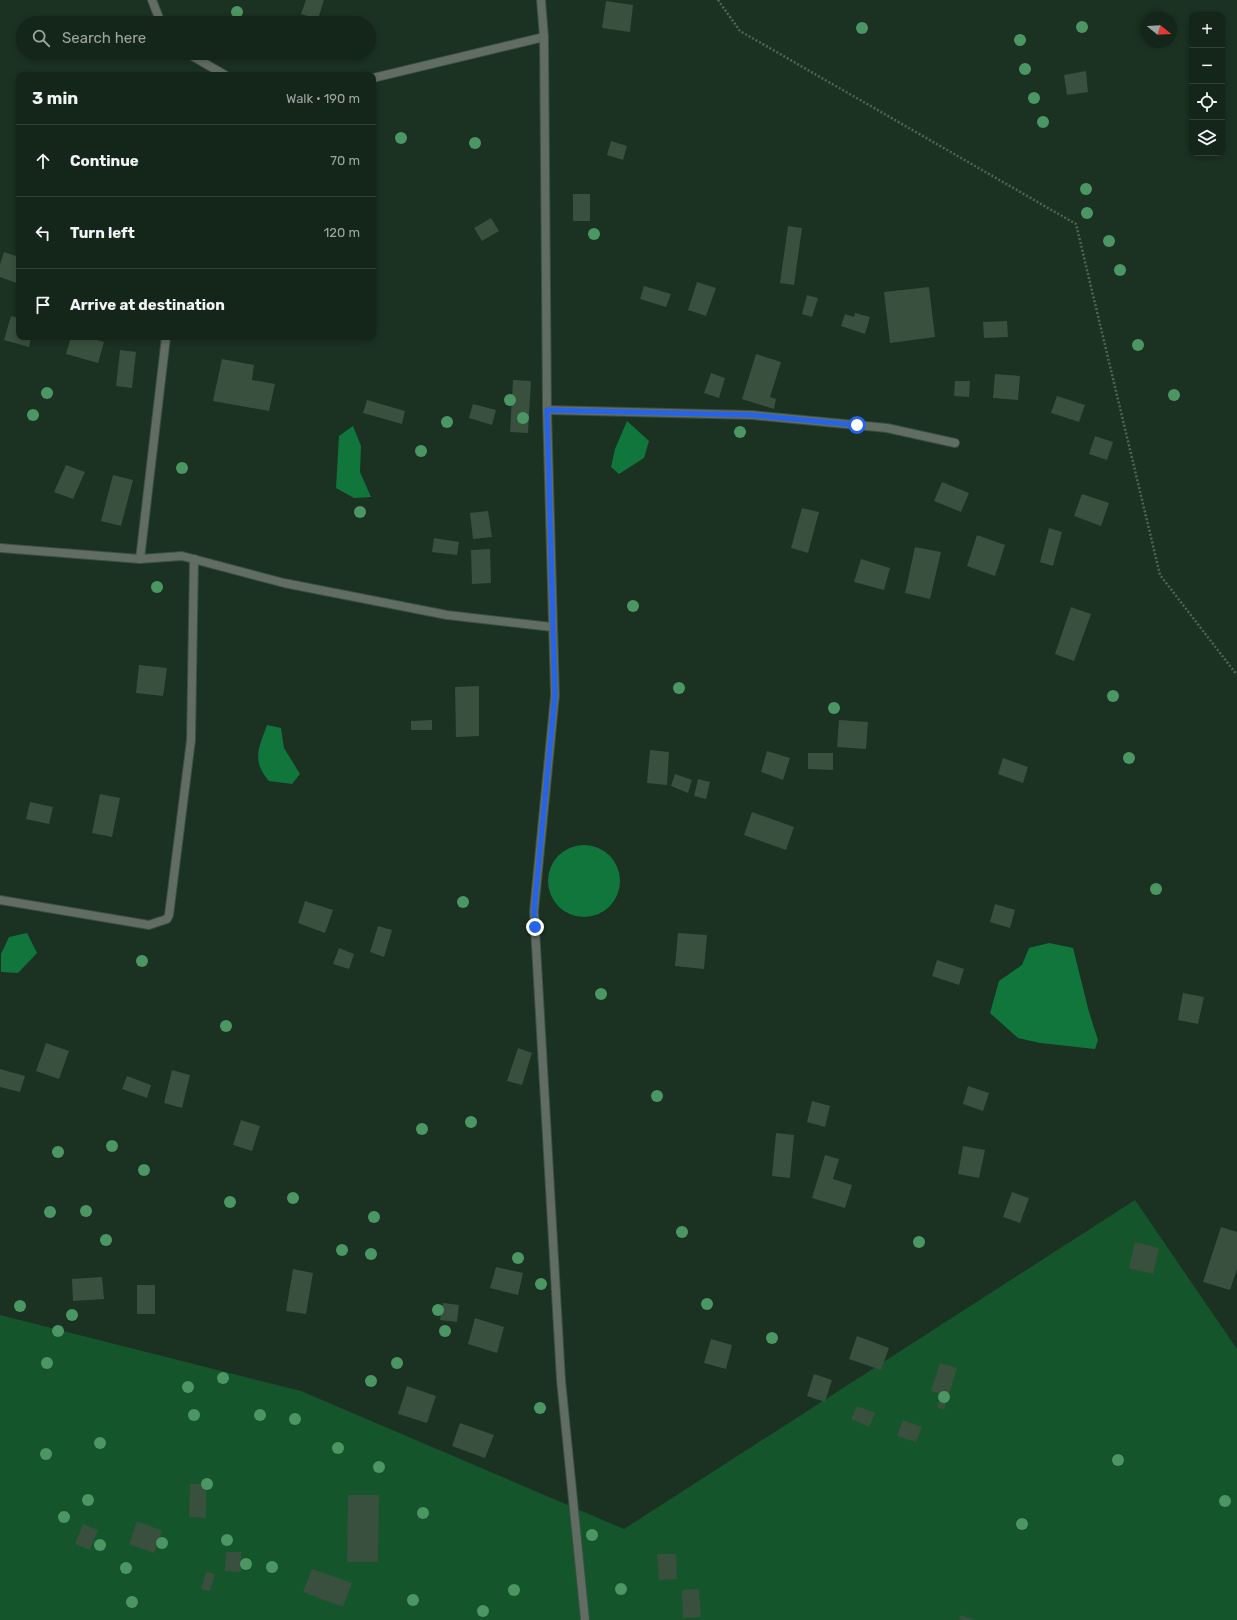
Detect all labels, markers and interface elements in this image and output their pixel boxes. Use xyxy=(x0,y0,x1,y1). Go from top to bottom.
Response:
north arrow xyxy=(1141,12,1177,48)
map controls xyxy=(1189,12,1225,156)
button: + xyxy=(1189,12,1225,48)
search box xyxy=(16,16,376,60)
icon: search xyxy=(30,27,52,49)
text: Search here xyxy=(62,29,146,47)
button: − xyxy=(1189,48,1225,84)
button: locate xyxy=(1189,84,1225,120)
text: 3 min xyxy=(32,88,78,108)
text: Walk · 190 m xyxy=(286,91,360,106)
button: layers xyxy=(1189,120,1225,156)
icon: ahead xyxy=(32,150,54,172)
text: Continue xyxy=(70,152,139,170)
text: 70 m xyxy=(330,153,360,168)
icon: left xyxy=(32,222,54,244)
text: Turn left xyxy=(70,224,135,242)
text: 120 m xyxy=(324,225,360,240)
icon: arrive xyxy=(32,294,54,316)
text: Arrive at destination xyxy=(70,296,225,314)
route start xyxy=(848,416,866,434)
route end xyxy=(526,918,544,936)

